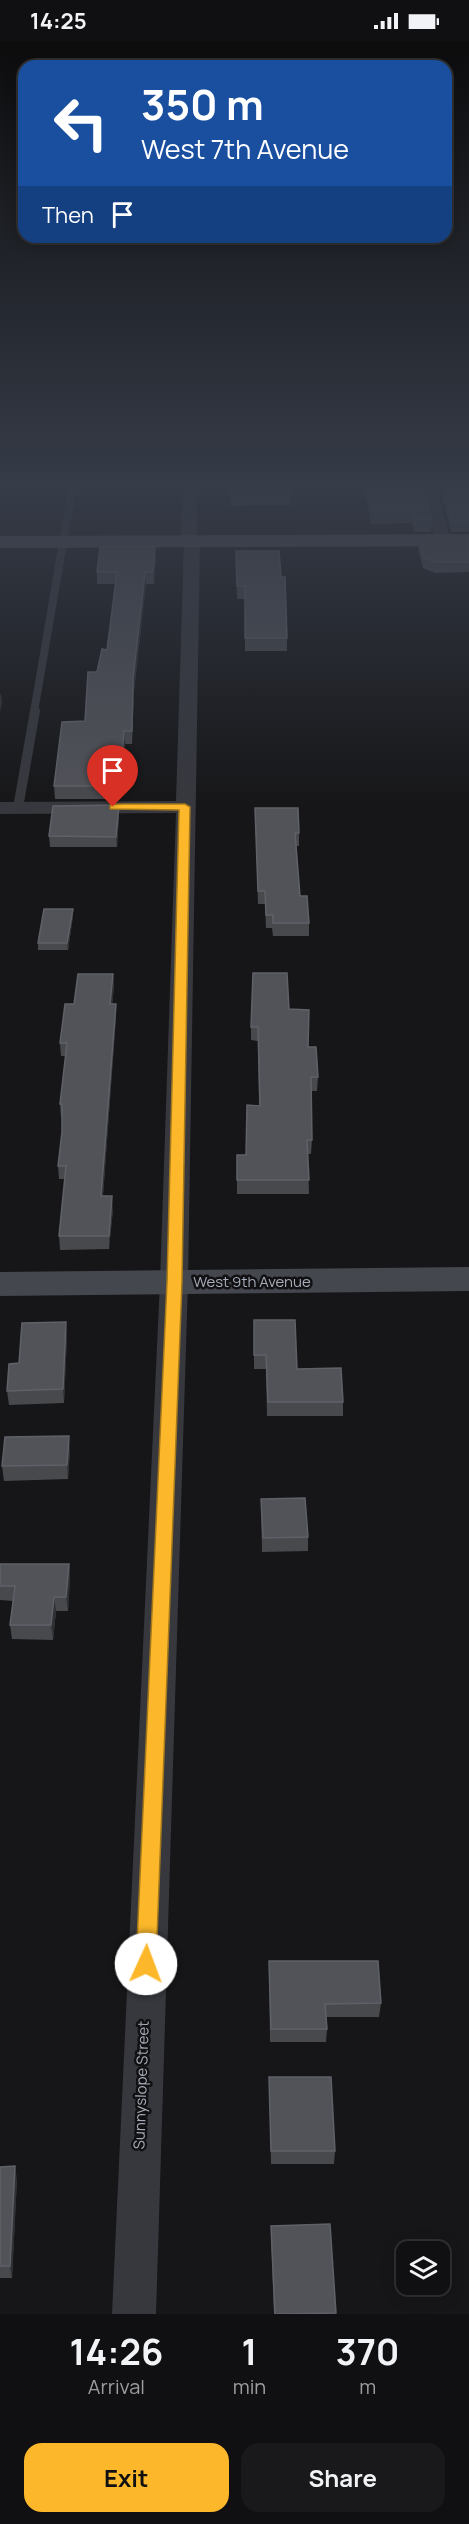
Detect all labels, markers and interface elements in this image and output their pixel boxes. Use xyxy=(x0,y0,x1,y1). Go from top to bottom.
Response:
text: 14:25 xyxy=(30,6,87,36)
text: 350 m xyxy=(141,75,264,133)
icon: left xyxy=(42,84,120,162)
text: West 7th Avenue xyxy=(141,130,349,167)
icon: arrive xyxy=(106,198,139,231)
text: Then xyxy=(42,200,94,230)
pin xyxy=(87,745,138,807)
icon: arrive xyxy=(96,754,129,787)
street label: West 9th Avenue xyxy=(193,1271,311,1292)
position arrow xyxy=(114,1932,178,1996)
street label: Sunnyslope Street xyxy=(128,2020,154,2150)
map controls xyxy=(396,2241,450,2295)
button: layers xyxy=(396,2241,450,2295)
text: 14:26 xyxy=(69,2327,163,2376)
text: 1 xyxy=(242,2327,257,2376)
text: 370 xyxy=(336,2327,400,2376)
text: Arrival xyxy=(88,2373,145,2400)
text: min xyxy=(233,2373,266,2400)
text: m xyxy=(359,2373,376,2400)
button: Exit xyxy=(24,2443,229,2512)
button: Share xyxy=(241,2443,445,2512)

